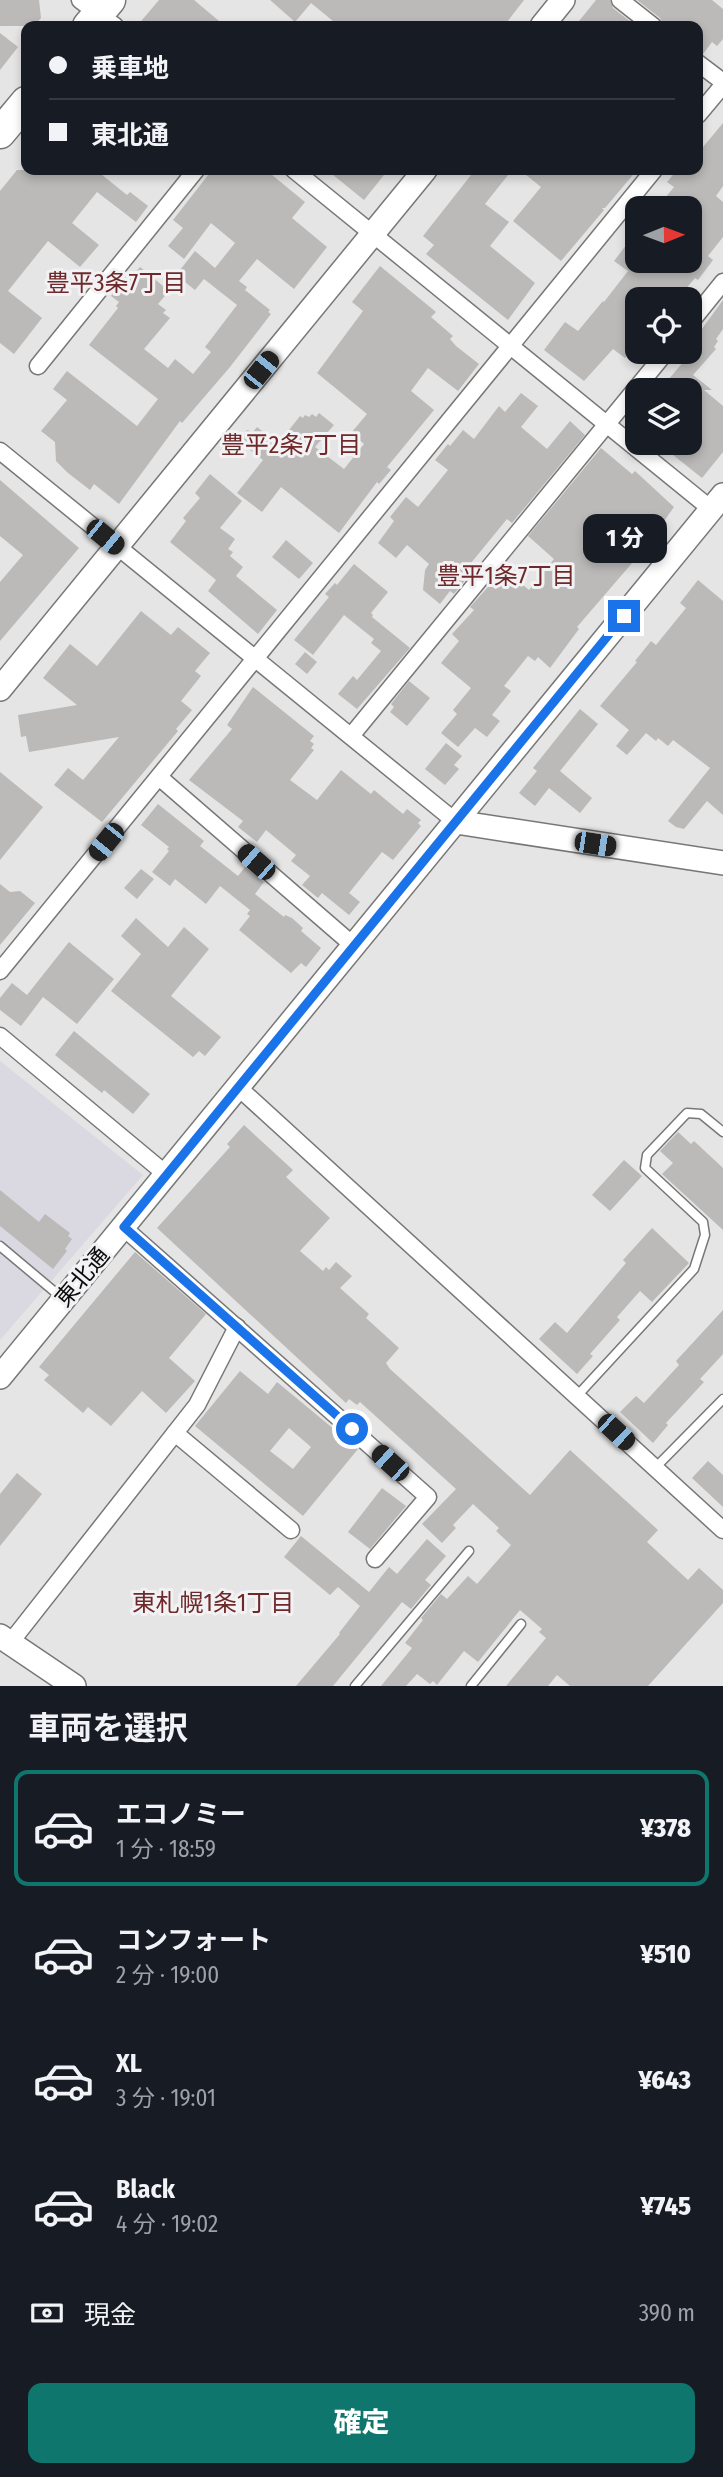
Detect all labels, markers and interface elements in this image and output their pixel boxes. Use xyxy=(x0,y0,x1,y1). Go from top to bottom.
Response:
text: 乗車地 xyxy=(91,53,169,84)
text: 東北通 xyxy=(91,120,169,151)
north arrow xyxy=(625,196,702,273)
map controls xyxy=(625,196,702,455)
district label: 豊平3条7丁目 xyxy=(46,269,186,297)
button: locate xyxy=(625,287,702,364)
car xyxy=(240,347,283,393)
button: layers xyxy=(625,378,702,455)
district label: 豊平2条7丁目 xyxy=(221,431,361,459)
callout: 1 分 xyxy=(582,514,666,564)
car xyxy=(83,516,128,558)
text: 1 分 xyxy=(606,524,644,552)
district label: 豊平1条7丁目 xyxy=(436,562,576,590)
route end xyxy=(608,600,640,632)
car xyxy=(85,819,128,865)
car xyxy=(573,830,618,858)
car xyxy=(234,840,279,884)
street label: 東北通 xyxy=(49,1242,115,1312)
car xyxy=(594,1410,639,1454)
route start xyxy=(336,1413,368,1445)
car xyxy=(368,1441,413,1485)
district label: 東札幌1条1丁目 xyxy=(132,1589,294,1617)
text: 車両を選択 xyxy=(28,1709,188,1747)
icon: car xyxy=(32,1797,95,1860)
text: エコノミー xyxy=(116,1799,246,1830)
text: ¥378 xyxy=(640,1813,691,1844)
text: 1 分 · 18:59 xyxy=(116,1835,216,1863)
icon: car xyxy=(32,1923,95,1986)
text: コンフォート xyxy=(116,1925,271,1956)
text: ¥510 xyxy=(640,1939,691,1970)
text: 2 分 · 19:00 xyxy=(116,1961,219,1989)
text: XL xyxy=(116,2048,142,2079)
icon: car xyxy=(32,2049,95,2112)
text: ¥643 xyxy=(638,2065,691,2096)
text: 3 分 · 19:01 xyxy=(116,2084,216,2112)
text: Black xyxy=(116,2174,175,2205)
icon: car xyxy=(32,2175,95,2238)
text: ¥745 xyxy=(640,2191,691,2222)
text: 4 分 · 19:02 xyxy=(116,2210,218,2238)
icon: cash xyxy=(28,2294,66,2332)
text: 390 m xyxy=(639,2299,695,2327)
text: 現金 xyxy=(84,2300,136,2331)
button: 確定 xyxy=(28,2383,695,2463)

